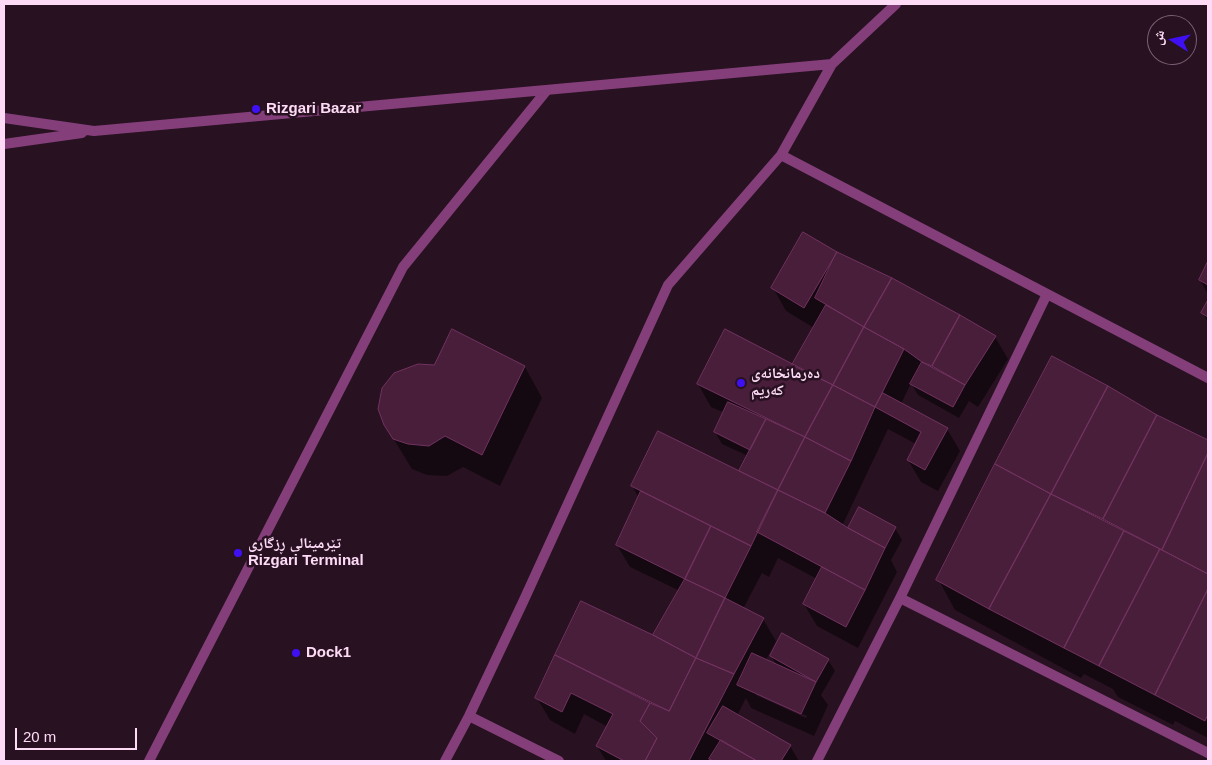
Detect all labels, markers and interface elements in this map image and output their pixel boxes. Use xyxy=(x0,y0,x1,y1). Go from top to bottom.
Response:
north arrow xyxy=(1147,15,1197,65)
text: ش xyxy=(1149,29,1167,46)
place label: Rizgari Bazar xyxy=(266,100,361,118)
marker: Rizgari Bazar xyxy=(250,103,262,115)
place label: دەرمانخانەی کەریم xyxy=(751,365,820,400)
marker: دەرمانخانەی کەریم xyxy=(735,377,747,389)
place label: تێرمینالی ڕزگاری Rizgari Terminal xyxy=(248,535,364,570)
marker: تێرمینالی ڕزگاری Rizgari Terminal xyxy=(232,547,244,559)
place label: Dock1 xyxy=(306,644,351,662)
marker: Dock1 xyxy=(290,647,302,659)
scale bar xyxy=(18,718,140,750)
text: 20 m xyxy=(23,728,56,745)

